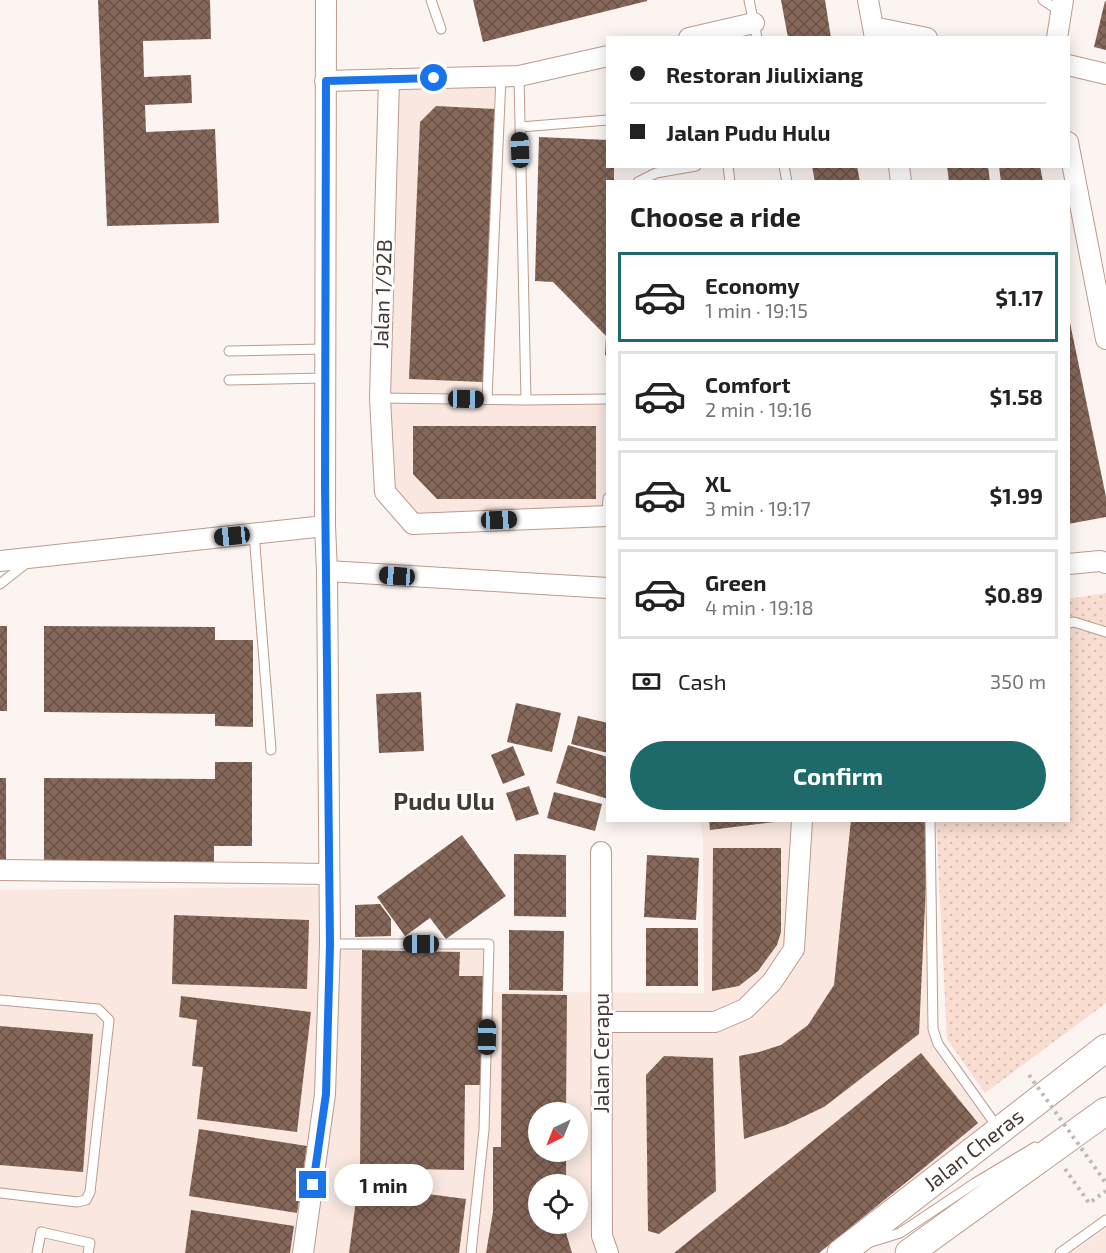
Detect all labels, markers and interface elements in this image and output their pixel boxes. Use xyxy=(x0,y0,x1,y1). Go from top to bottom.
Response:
text: Restoran Jiulixiang xyxy=(666,61,863,87)
route start xyxy=(420,64,447,91)
text: Jalan Pudu Hulu xyxy=(666,119,831,145)
car xyxy=(510,132,530,168)
text: Choose a ride xyxy=(630,200,801,232)
street label: Jalan 1/92B xyxy=(367,239,396,349)
icon: car xyxy=(633,270,687,324)
text: Economy xyxy=(705,272,800,298)
text: $1.17 xyxy=(995,284,1043,310)
text: 1 min · 19:15 xyxy=(705,298,808,322)
icon: car xyxy=(633,369,687,423)
text: Comfort xyxy=(705,371,790,397)
text: $1.58 xyxy=(990,383,1043,409)
car xyxy=(448,390,484,408)
text: 2 min · 19:16 xyxy=(705,397,812,421)
icon: car xyxy=(633,468,687,522)
text: XL xyxy=(705,470,731,496)
text: $1.99 xyxy=(989,482,1043,508)
text: 3 min · 19:17 xyxy=(705,496,811,520)
car xyxy=(481,510,517,530)
car xyxy=(213,525,251,547)
car xyxy=(378,566,416,586)
icon: car xyxy=(633,567,687,621)
text: Green xyxy=(705,569,767,595)
text: $0.89 xyxy=(984,581,1043,607)
text: 4 min · 19:18 xyxy=(705,595,814,619)
icon: cash xyxy=(630,665,663,698)
text: Cash xyxy=(678,668,727,694)
text: 350 m xyxy=(990,669,1046,693)
button: Confirm xyxy=(630,741,1046,810)
district label: Pudu Ulu xyxy=(393,786,495,815)
car xyxy=(403,935,439,953)
street label: Jalan Cerapu xyxy=(588,993,613,1113)
car xyxy=(478,1019,496,1055)
north arrow xyxy=(528,1102,588,1162)
map controls xyxy=(528,1102,588,1234)
street label: Jalan Cheras xyxy=(918,1103,1028,1195)
callout: 1 min xyxy=(334,1164,433,1206)
route end xyxy=(299,1171,326,1198)
text: 1 min xyxy=(359,1173,408,1197)
button: locate xyxy=(528,1174,588,1234)

